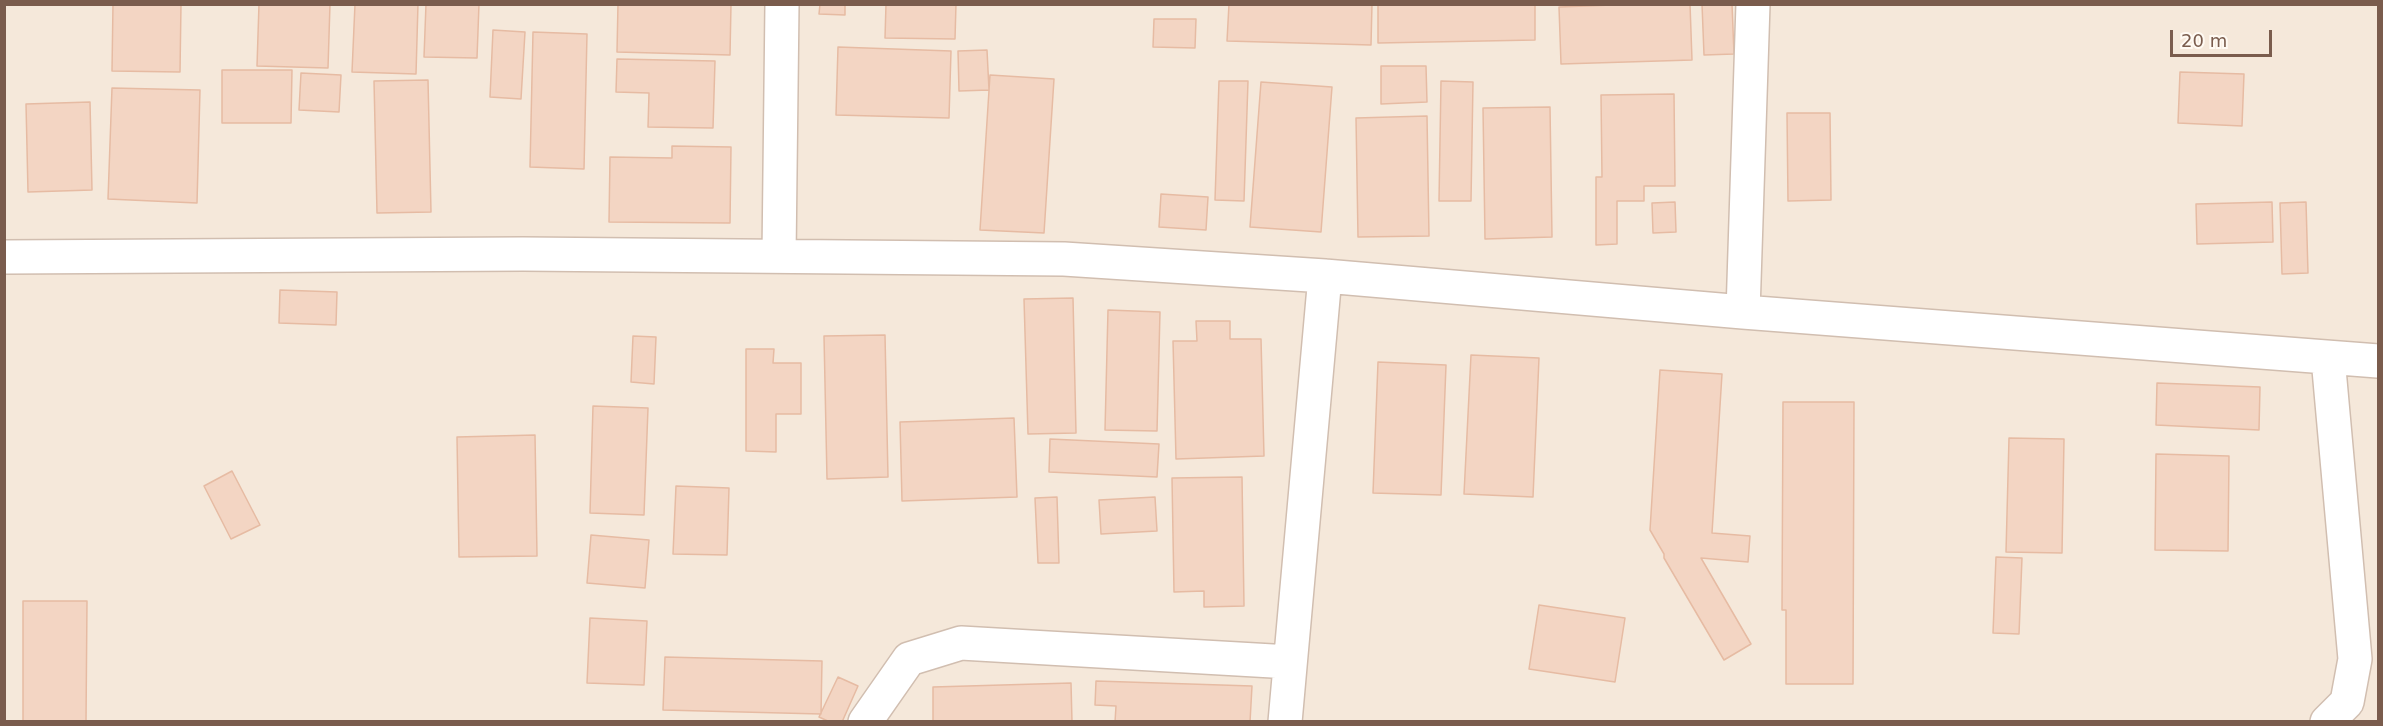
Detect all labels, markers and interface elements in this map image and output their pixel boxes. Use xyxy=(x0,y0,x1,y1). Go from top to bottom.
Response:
scale bar xyxy=(2173,18,2275,56)
text: 20 m xyxy=(2181,30,2227,51)

